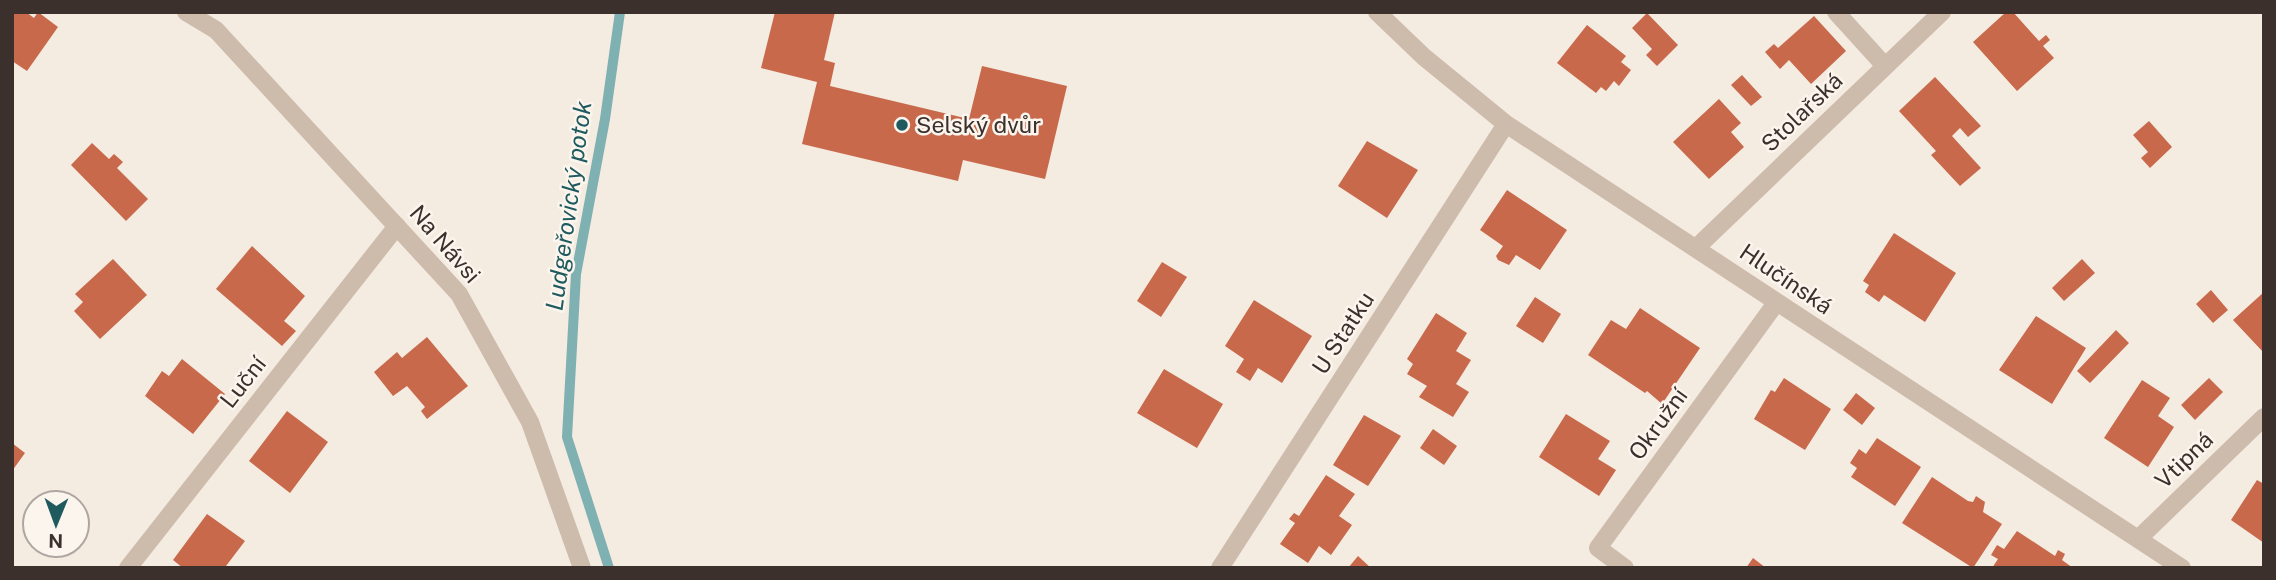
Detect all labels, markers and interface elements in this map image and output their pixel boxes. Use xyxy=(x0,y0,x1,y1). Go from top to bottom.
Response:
street label: Stolařská xyxy=(1756,66,1848,157)
water label: Ludgeřovický potok xyxy=(539,99,597,313)
place label: Selský dvůr xyxy=(916,111,1041,138)
marker: Selský dvůr xyxy=(894,117,910,133)
street label: Na Návsi xyxy=(404,199,486,288)
street label: Hlučínská xyxy=(1735,238,1838,319)
street label: U Statku xyxy=(1306,287,1379,379)
street label: Luční xyxy=(214,350,271,413)
street label: Okružní xyxy=(1623,382,1693,465)
street label: Vtipná xyxy=(2149,426,2218,494)
north arrow xyxy=(21,489,91,559)
text: N xyxy=(48,530,63,552)

